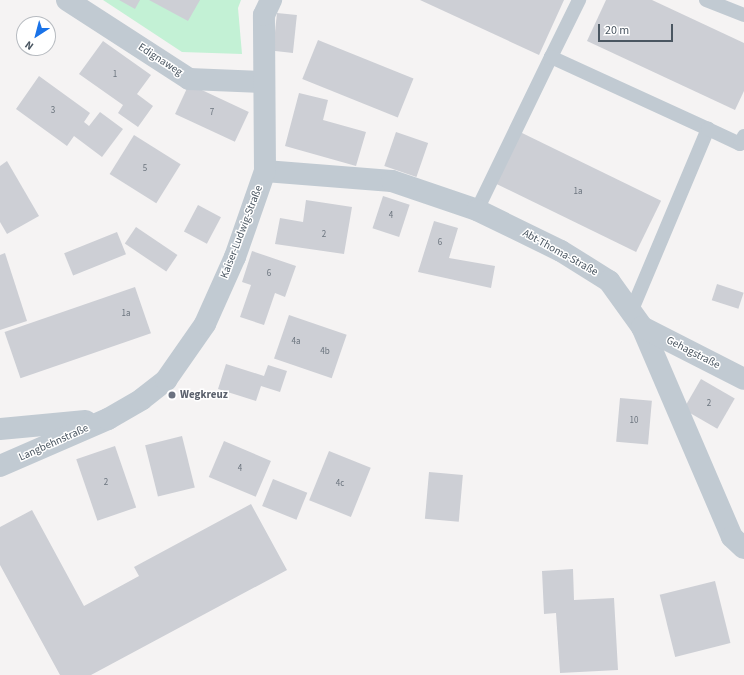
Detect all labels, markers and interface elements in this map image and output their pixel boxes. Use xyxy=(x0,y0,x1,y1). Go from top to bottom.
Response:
north arrow xyxy=(16,16,56,56)
scale bar xyxy=(600,16,675,42)
text: 20 m xyxy=(605,22,629,39)
text: N xyxy=(22,37,37,54)
street label: Edignaweg xyxy=(135,41,185,79)
house number: 1 xyxy=(113,70,117,80)
house number: 3 xyxy=(51,106,55,116)
house number: 7 xyxy=(210,108,214,118)
house number: 5 xyxy=(143,164,147,174)
street label: Kaiser-Ludwig-Straße xyxy=(218,184,266,280)
house number: 1a xyxy=(573,187,583,197)
house number: 4 xyxy=(389,211,393,221)
street label: Abt-Thoma-Straße xyxy=(520,227,600,279)
house number: 2 xyxy=(322,230,326,240)
house number: 6 xyxy=(438,238,442,248)
house number: 6 xyxy=(267,269,271,279)
house number: 1a xyxy=(121,309,131,319)
street label: Gehagstraße xyxy=(664,334,722,372)
house number: 4a xyxy=(291,337,301,347)
house number: 4b xyxy=(320,347,330,357)
place label: Wegkreuz xyxy=(180,388,228,402)
marker: Wegkreuz xyxy=(167,390,177,400)
house number: 2 xyxy=(707,399,711,409)
house number: 10 xyxy=(630,416,638,426)
street label: Langbehnstraße xyxy=(17,422,91,464)
house number: 4 xyxy=(238,464,242,474)
house number: 2 xyxy=(104,478,108,488)
house number: 4c xyxy=(336,479,344,489)

